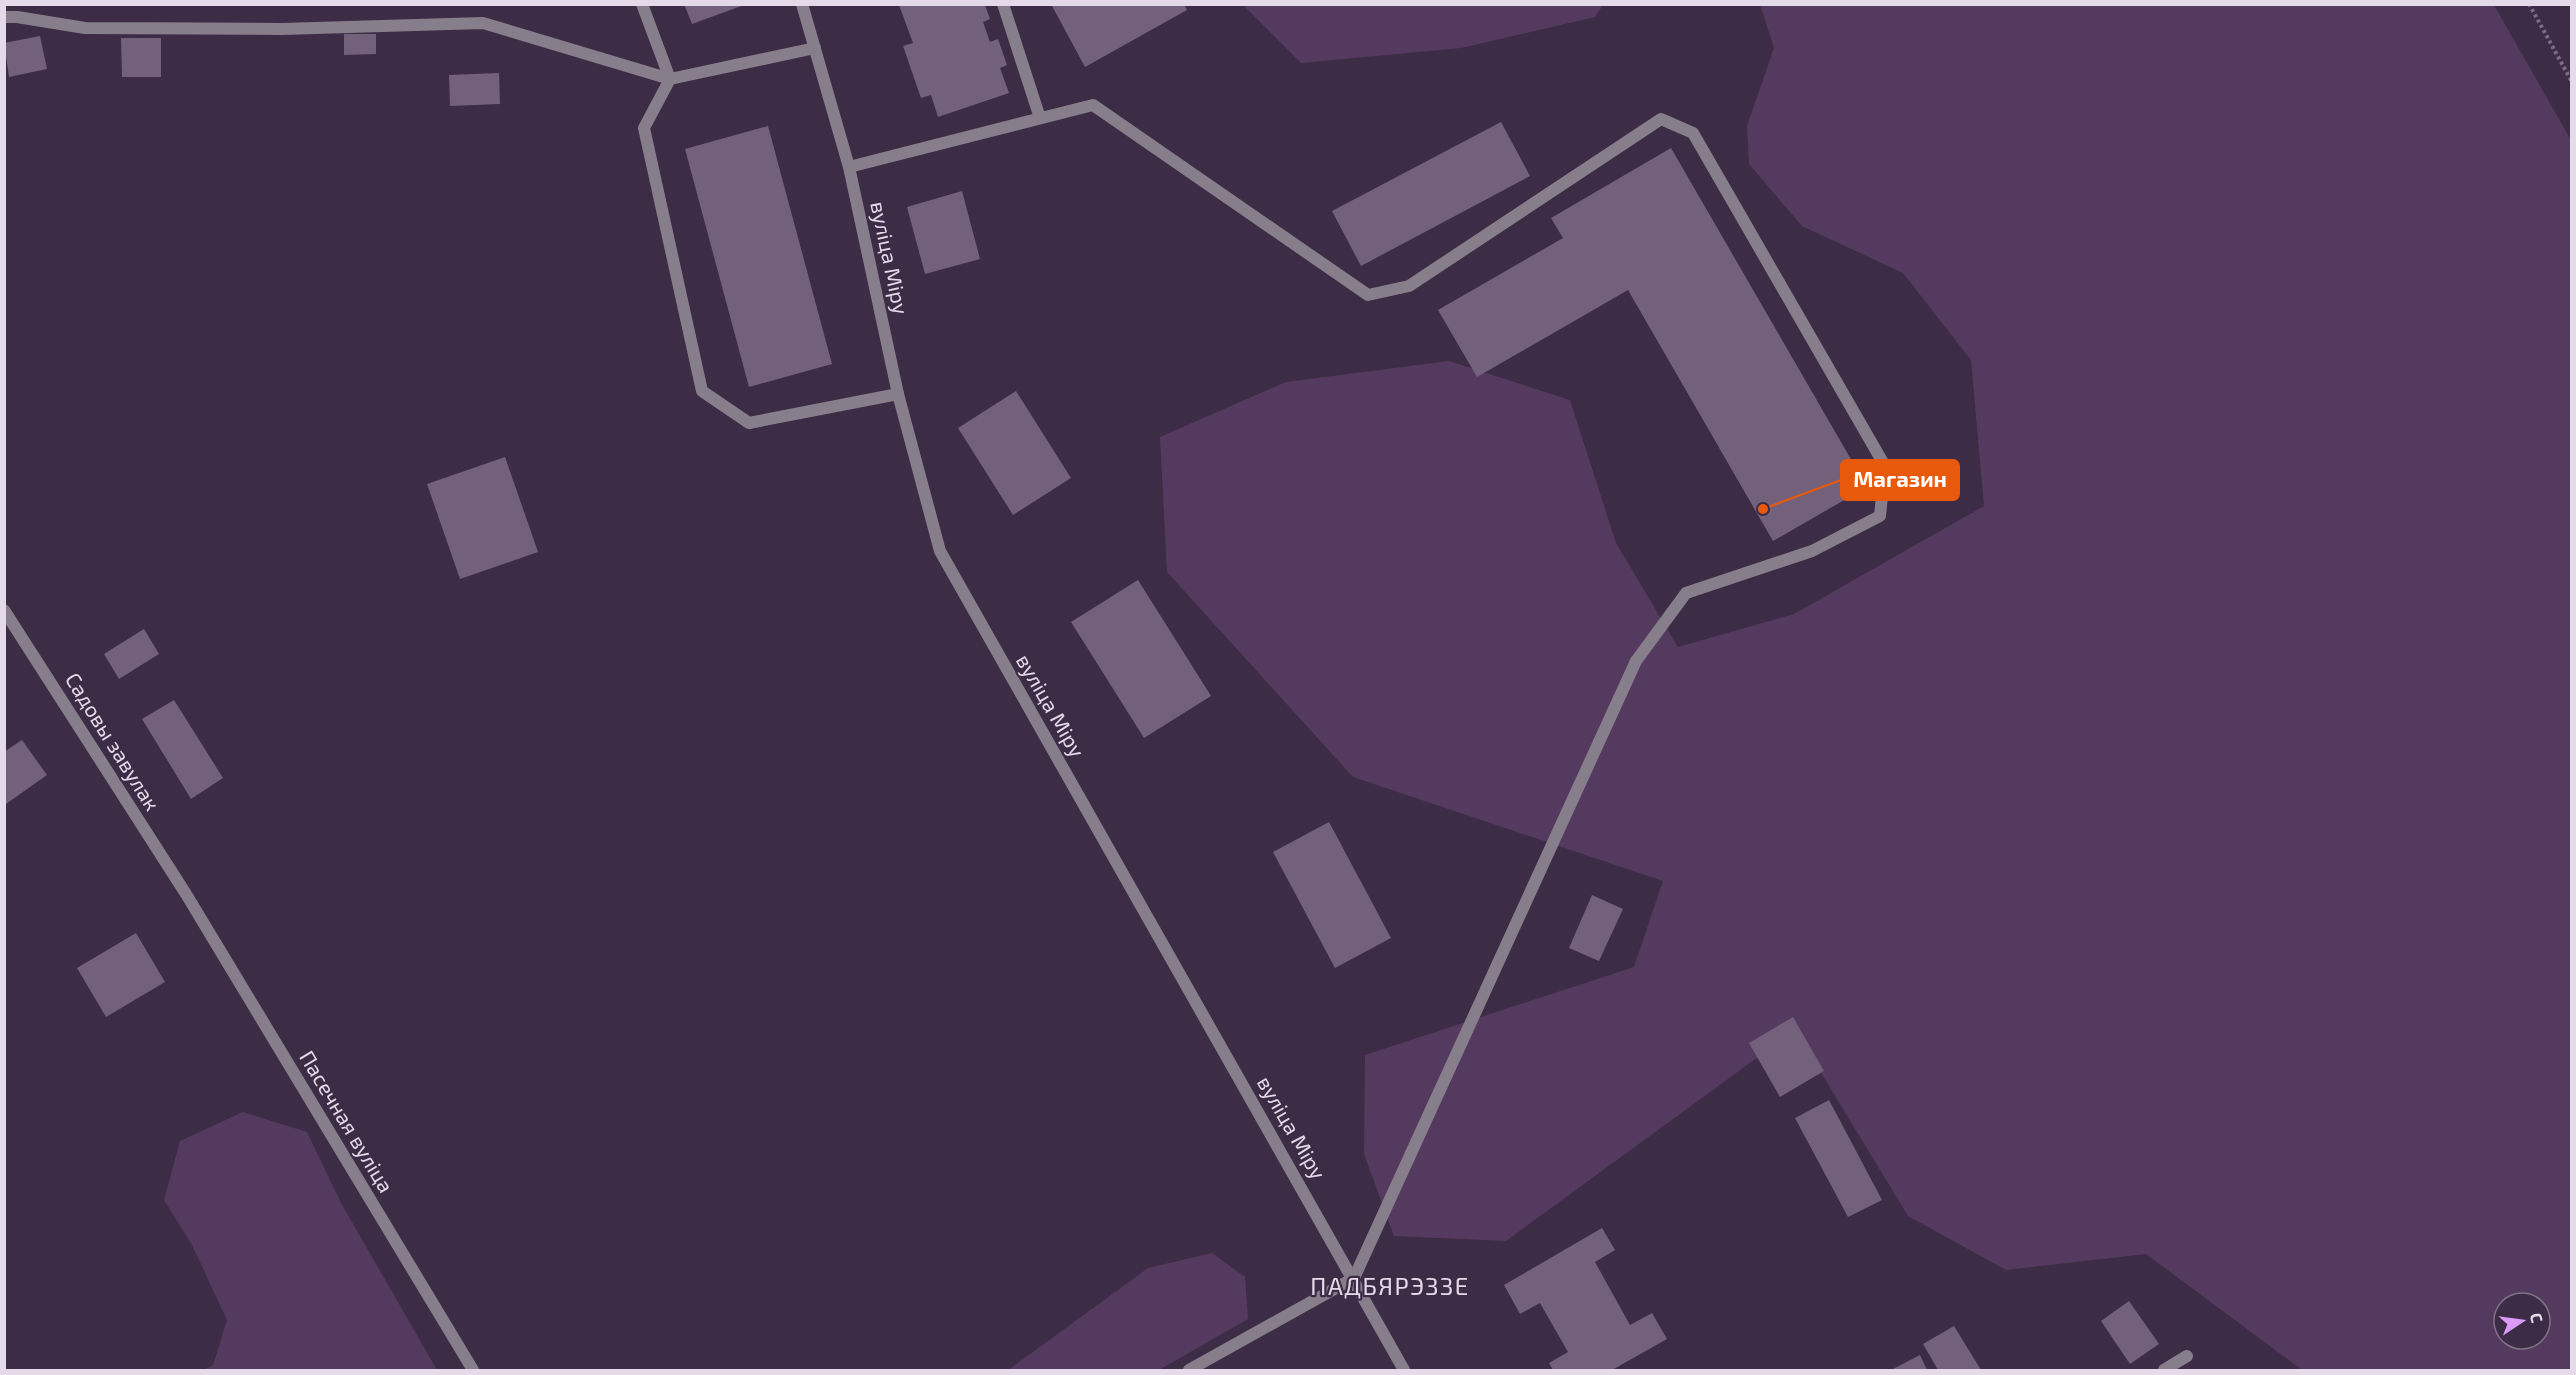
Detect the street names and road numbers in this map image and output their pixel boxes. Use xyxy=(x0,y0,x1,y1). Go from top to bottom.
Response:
street label: вуліца Міру xyxy=(865,199,915,317)
street label: вуліца Міру xyxy=(1011,649,1091,762)
street label: Садовы завулак xyxy=(60,668,166,815)
street label: Пасечная вуліца xyxy=(294,1046,400,1197)
street label: вуліца Міру xyxy=(1252,1071,1332,1184)

